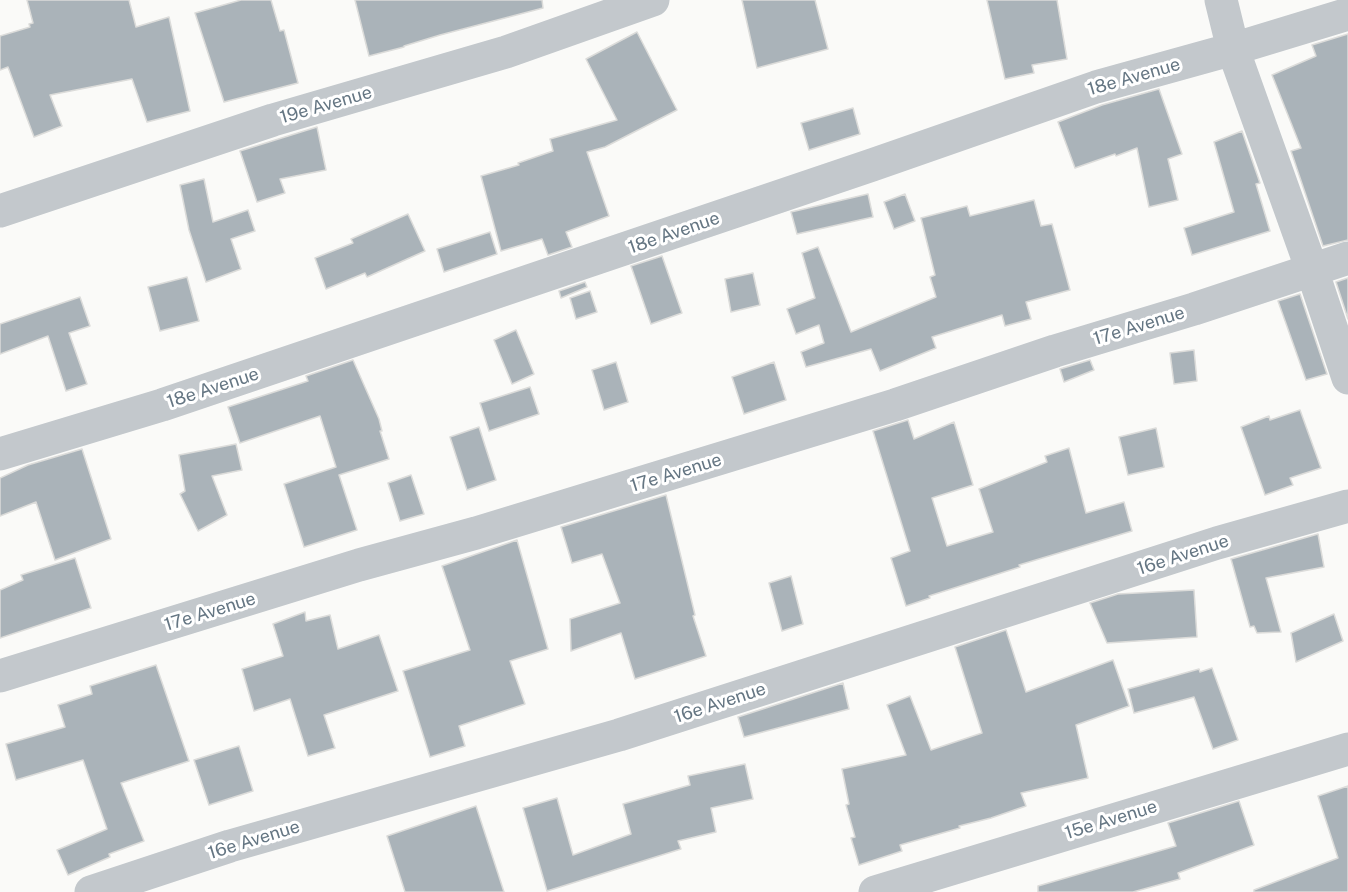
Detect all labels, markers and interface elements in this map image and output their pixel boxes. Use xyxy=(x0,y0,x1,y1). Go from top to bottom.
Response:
street label: 18e Avenue xyxy=(1085,53,1183,101)
street label: 19e Avenue xyxy=(277,82,375,128)
street label: 18e Avenue xyxy=(625,207,723,259)
street label: 17e Avenue xyxy=(1091,302,1187,350)
street label: 18e Avenue xyxy=(164,363,262,413)
street label: 17e Avenue xyxy=(628,449,724,497)
street label: 16e Avenue xyxy=(1135,530,1231,580)
street label: 17e Avenue xyxy=(162,588,258,636)
street label: 16e Avenue xyxy=(672,678,768,728)
street label: 15e Avenue xyxy=(1062,796,1160,844)
street label: 16e Avenue xyxy=(205,816,303,864)

